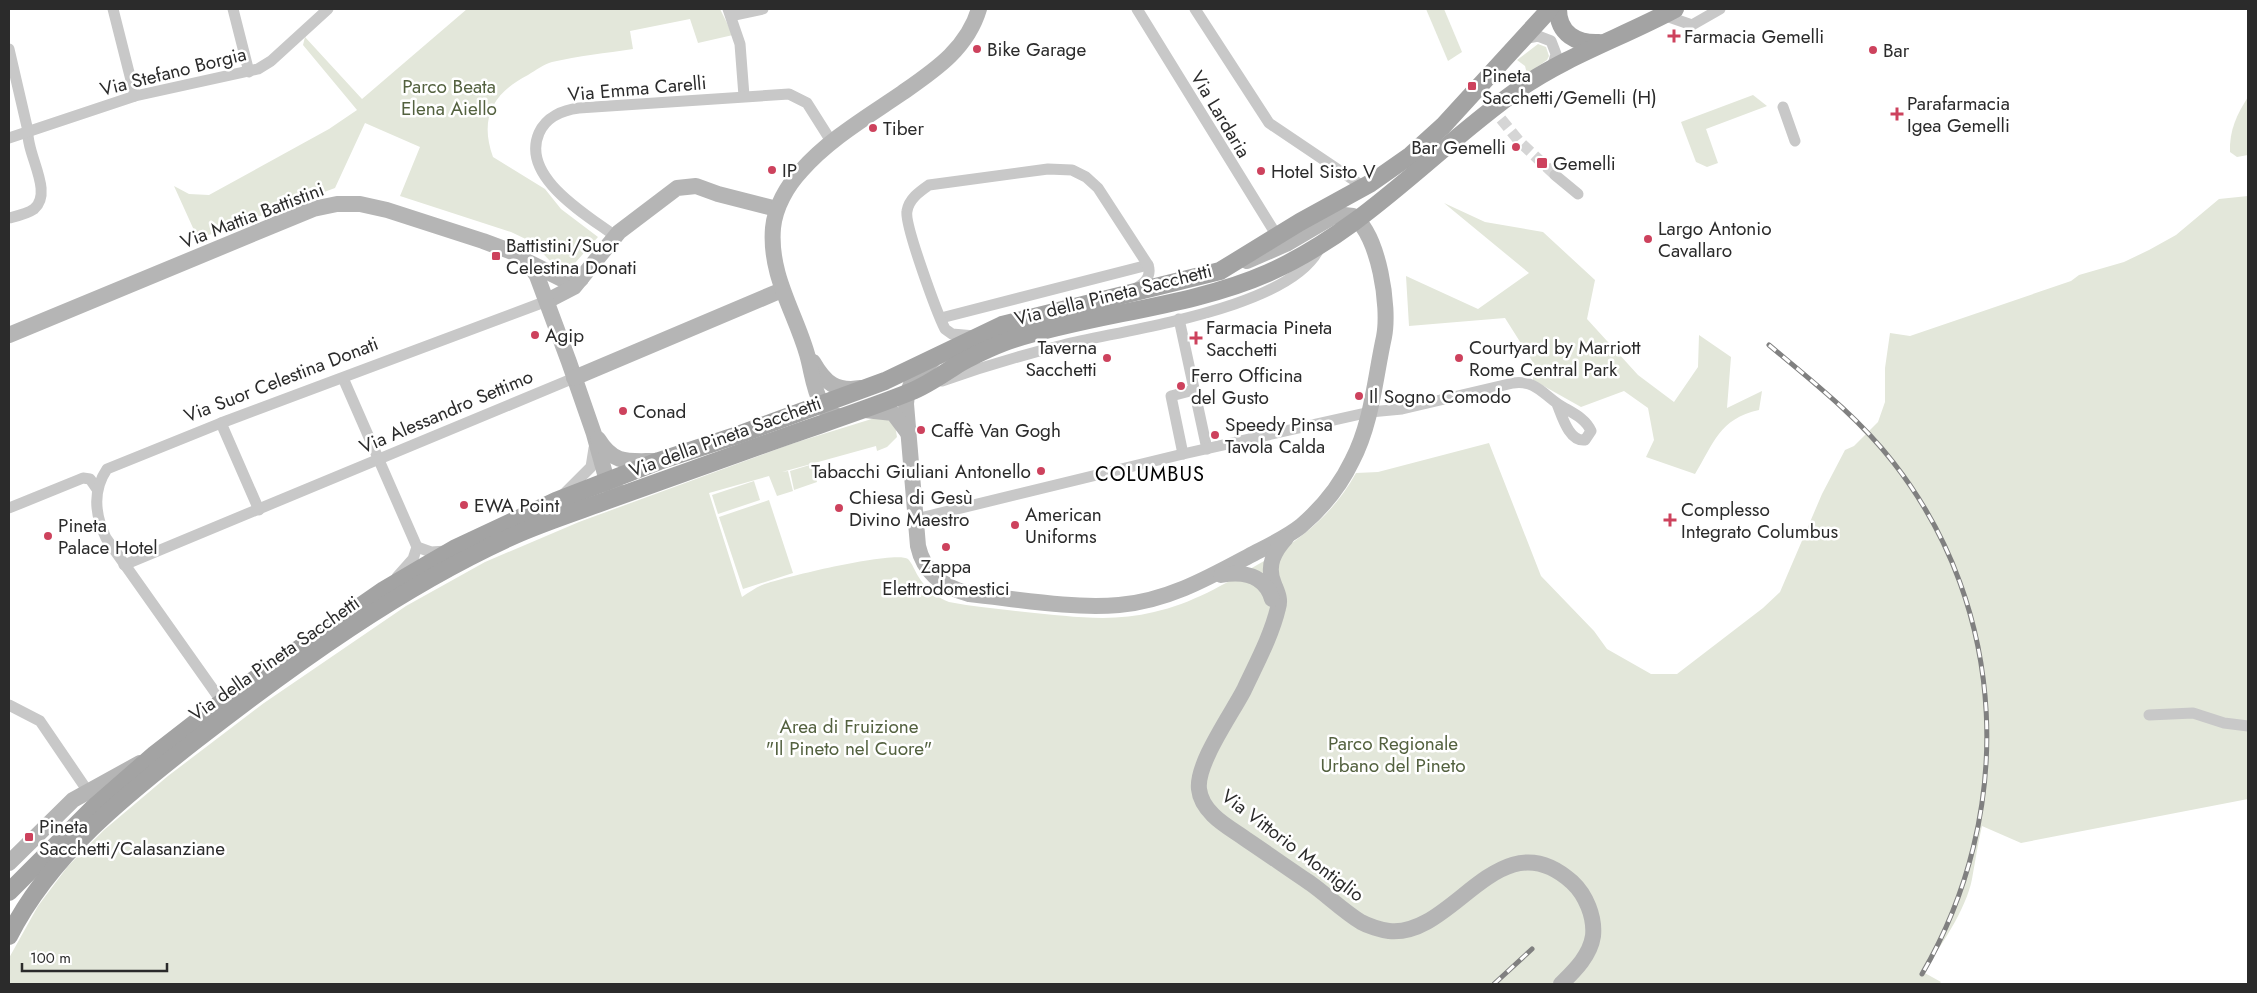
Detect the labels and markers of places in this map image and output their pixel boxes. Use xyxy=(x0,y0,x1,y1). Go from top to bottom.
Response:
place label: Farmacia Gemelli xyxy=(1684,23,1824,50)
marker: Farmacia Gemelli xyxy=(1668,30,1680,42)
place label: Bike Garage xyxy=(987,36,1086,63)
place label: Bar xyxy=(1883,37,1910,64)
marker: Bike Garage xyxy=(971,43,983,55)
marker: Bar xyxy=(1867,44,1879,56)
place label: Pineta Sacchetti/Gemelli (H) xyxy=(1482,62,1657,111)
marker: Pineta Sacchetti/Gemelli (H) xyxy=(1466,80,1478,92)
place label: Parafarmacia Igea Gemelli xyxy=(1907,90,2010,139)
marker: Parafarmacia Igea Gemelli xyxy=(1891,108,1903,120)
place label: Tiber xyxy=(883,115,924,142)
marker: Tiber xyxy=(867,122,879,134)
place label: Bar Gemelli xyxy=(1411,134,1506,161)
marker: Bar Gemelli xyxy=(1510,141,1522,153)
place label: Gemelli xyxy=(1553,150,1616,177)
marker: Gemelli xyxy=(1535,156,1549,170)
place label: IP xyxy=(782,157,797,184)
place label: Hotel Sisto V xyxy=(1271,158,1376,185)
marker: IP xyxy=(766,164,778,176)
marker: Hotel Sisto V xyxy=(1255,165,1267,177)
place label: Largo Antonio Cavallaro xyxy=(1658,215,1772,264)
place label: Battistini/Suor Celestina Donati xyxy=(506,232,637,281)
marker: Largo Antonio Cavallaro xyxy=(1642,233,1654,245)
marker: Battistini/Suor Celestina Donati xyxy=(490,250,502,262)
place label: Farmacia Pineta Sacchetti xyxy=(1206,314,1332,363)
place label: Agip xyxy=(545,322,584,349)
marker: Agip xyxy=(529,329,541,341)
marker: Farmacia Pineta Sacchetti xyxy=(1190,332,1202,344)
place label: Taverna Sacchetti xyxy=(1025,334,1097,383)
place label: Courtyard by Marriott Rome Central Park xyxy=(1469,334,1641,383)
marker: Taverna Sacchetti xyxy=(1101,352,1113,364)
marker: Courtyard by Marriott Rome Central Park xyxy=(1453,352,1465,364)
place label: Ferro Officina del Gusto xyxy=(1191,362,1303,411)
marker: Ferro Officina del Gusto xyxy=(1175,380,1187,392)
place label: Il Sogno Comodo xyxy=(1369,383,1511,410)
marker: Il Sogno Comodo xyxy=(1353,390,1365,402)
place label: Conad xyxy=(633,398,686,425)
marker: Conad xyxy=(617,405,629,417)
place label: Speedy Pinsa Tavola Calda xyxy=(1225,411,1333,460)
place label: Caffè Van Gogh xyxy=(931,417,1061,444)
marker: Caffè Van Gogh xyxy=(915,424,927,436)
marker: Speedy Pinsa Tavola Calda xyxy=(1209,429,1221,441)
place label: Tabacchi Giuliani Antonello xyxy=(811,458,1031,485)
marker: Tabacchi Giuliani Antonello xyxy=(1035,465,1047,477)
place label: Chiesa di Gesù Divino Maestro xyxy=(849,484,973,533)
place label: EWA Point xyxy=(474,492,560,519)
place label: Complesso Integrato Columbus xyxy=(1681,496,1838,545)
marker: EWA Point xyxy=(458,499,470,511)
place label: American Uniforms xyxy=(1025,501,1102,550)
marker: Chiesa di Gesù Divino Maestro xyxy=(833,502,845,514)
place label: Pineta Palace Hotel xyxy=(58,512,158,561)
marker: Complesso Integrato Columbus xyxy=(1663,513,1677,527)
marker: American Uniforms xyxy=(1009,519,1021,531)
marker: Pineta Palace Hotel xyxy=(42,530,54,542)
marker: Zappa Elettrodomestici xyxy=(940,541,952,553)
place label: Zappa Elettrodomestici xyxy=(882,553,1010,602)
place label: Pineta Sacchetti/Calasanziane xyxy=(39,813,225,862)
marker: Pineta Sacchetti/Calasanziane xyxy=(23,831,35,843)

